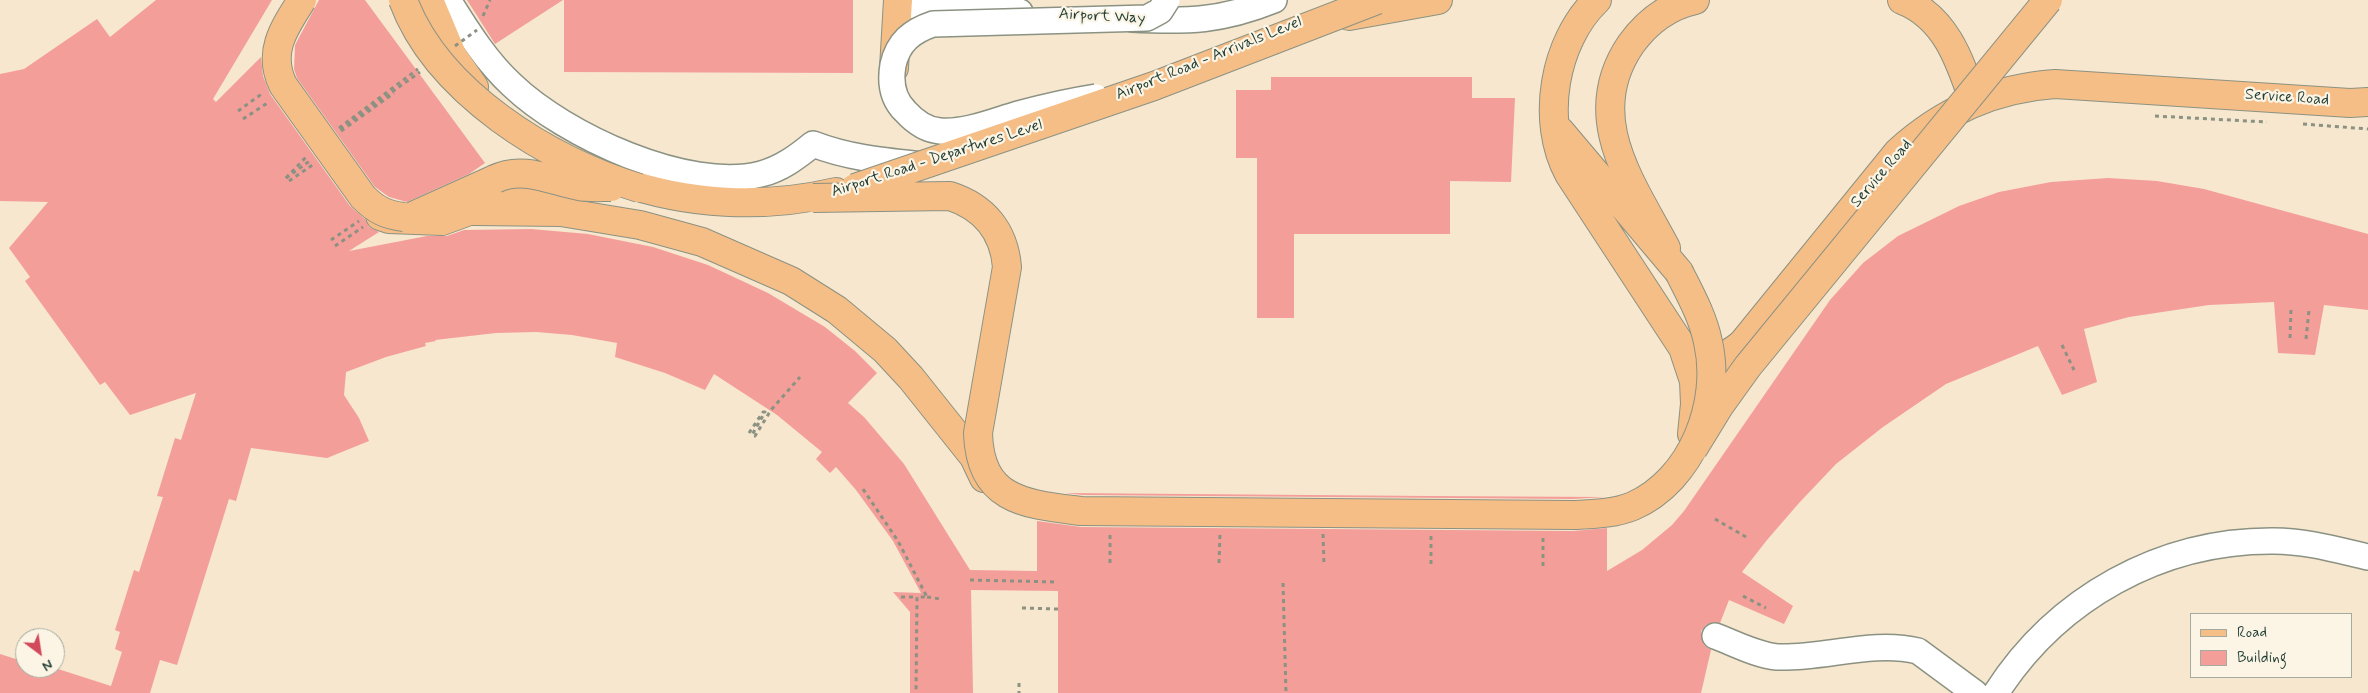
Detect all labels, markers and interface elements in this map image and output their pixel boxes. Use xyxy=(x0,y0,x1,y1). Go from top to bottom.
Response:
street label: Airport Way xyxy=(1058,5,1146,29)
street label: Airport Road - Arrivals Level xyxy=(1113,13,1305,105)
street label: Service Road xyxy=(2244,85,2330,111)
street label: Airport Road - Departures Level xyxy=(829,116,1045,202)
street label: Service Road xyxy=(1847,136,1917,212)
legend xyxy=(2190,613,2353,678)
text: Road xyxy=(2237,623,2267,643)
north arrow xyxy=(15,628,65,678)
text: Building xyxy=(2237,648,2287,668)
text: N xyxy=(39,655,56,675)

